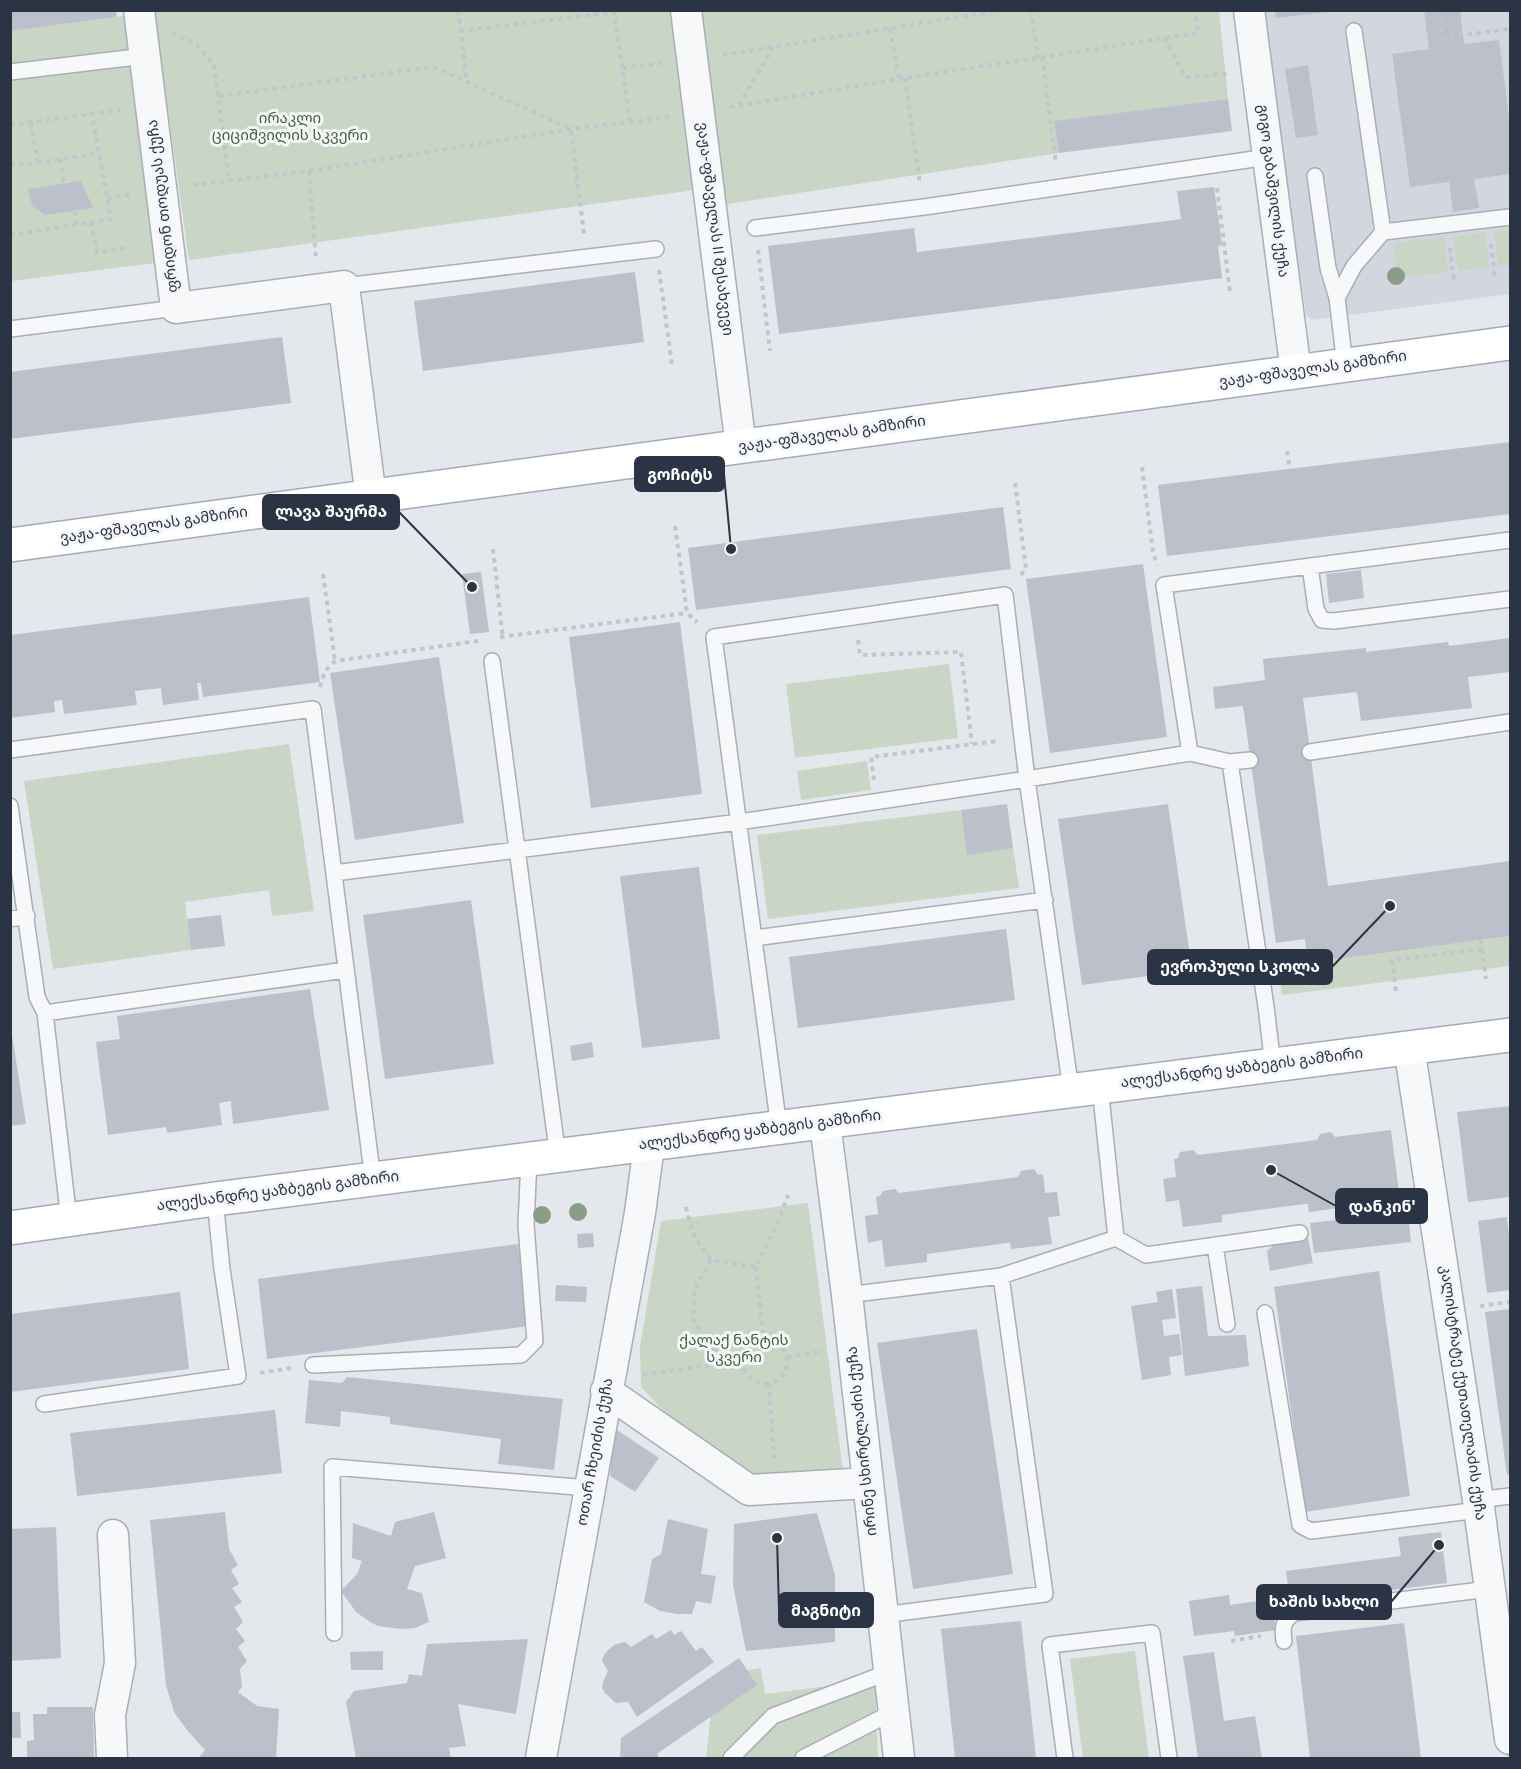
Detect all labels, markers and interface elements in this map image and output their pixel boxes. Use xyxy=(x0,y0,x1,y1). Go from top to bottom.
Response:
street label: გიგო გაბაშვილის ქუჩა xyxy=(1252,103,1292,279)
park label: ირაკლი ციციშვილის სკვერი xyxy=(212,110,368,146)
street label: ფრიდონ თოდუას ქუჩა xyxy=(144,118,184,294)
street label: ვაჟა-ფშაველას II შესახვევი xyxy=(691,121,737,337)
street label: ვაჟა-ფშაველას გამზირი xyxy=(1218,347,1408,393)
street label: ვაჟა-ფშაველას გამზირი xyxy=(737,412,927,458)
callout: გოჩიტს xyxy=(635,457,724,491)
text: გოჩიტს xyxy=(647,466,713,486)
callout: ლავა შაურმა xyxy=(263,495,399,529)
street label: ვაჟა-ფშაველას გამზირი xyxy=(59,503,249,549)
text: ლავა შაურმა xyxy=(275,503,387,523)
callout: ევროპული სკოლა xyxy=(1148,950,1332,984)
text: ევროპული სკოლა xyxy=(1160,958,1320,978)
street label: ალექსანდრე ყაზბეგის გამზირი xyxy=(1120,1045,1364,1093)
street label: ალექსანდრე ყაზბეგის გამზირი xyxy=(638,1107,882,1155)
street label: ალექსანდრე ყაზბეგის გამზირი xyxy=(156,1168,400,1216)
callout: დანკინ' xyxy=(1336,1189,1427,1223)
text: დანკინ' xyxy=(1349,1198,1416,1218)
street label: კალისტრატე ქუთათელაძის ქუჩა xyxy=(1435,1264,1489,1522)
park label: ქალაქ ნანტის სკვერი xyxy=(679,1332,789,1368)
street label: ირინე სხირტლაძის ქუჩა xyxy=(844,1345,882,1537)
street label: ოთარ ჩხეიძის ქუჩა xyxy=(574,1377,618,1527)
callout: ხაშის სახლი xyxy=(1257,1585,1391,1619)
callout: მაგნიტი xyxy=(779,1593,873,1627)
text: ხაშის სახლი xyxy=(1269,1593,1379,1613)
text: მაგნიტი xyxy=(791,1602,861,1622)

